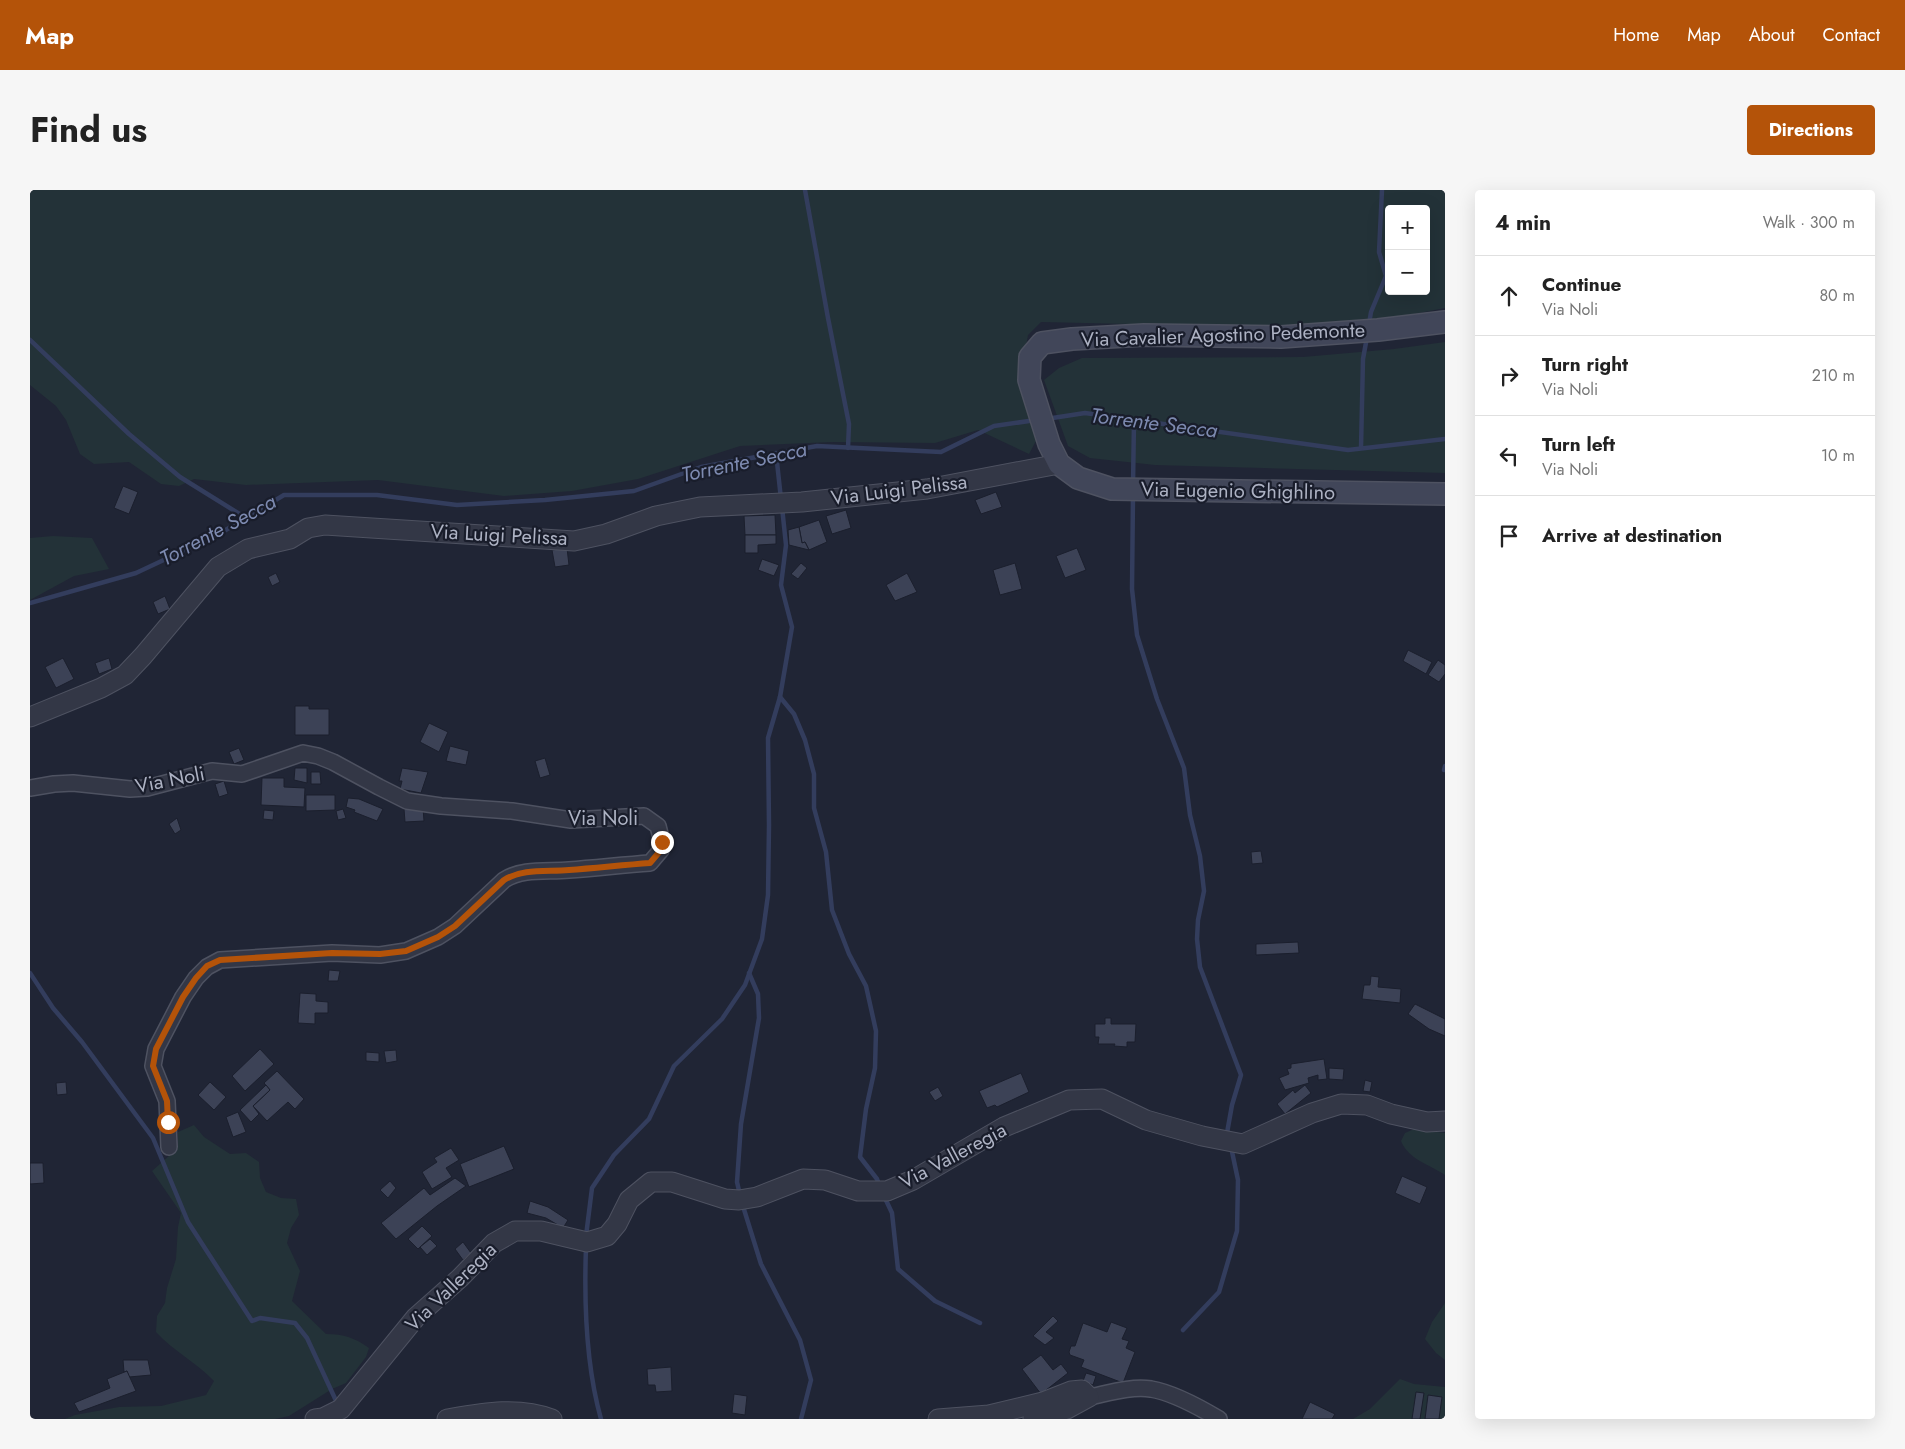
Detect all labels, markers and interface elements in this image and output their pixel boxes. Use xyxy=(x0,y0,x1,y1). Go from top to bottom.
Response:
text: Map xyxy=(25,18,74,53)
text: Home xyxy=(1613,22,1659,48)
text: Map xyxy=(1687,22,1721,48)
text: About xyxy=(1749,22,1794,48)
text: Contact xyxy=(1822,22,1880,48)
text: Find us xyxy=(30,105,147,155)
button: Directions xyxy=(1747,105,1875,155)
map controls xyxy=(1385,205,1430,295)
button: + xyxy=(1385,205,1430,250)
text: 4 min xyxy=(1495,208,1551,238)
text: Walk · 300 m xyxy=(1763,211,1855,234)
button: − xyxy=(1385,250,1430,295)
text: Continue xyxy=(1542,271,1621,298)
icon: ahead xyxy=(1495,282,1523,310)
text: 80 m xyxy=(1819,284,1855,307)
text: Via Noli xyxy=(1542,298,1598,321)
street label: Via Cavalier Agostino Pedemonte xyxy=(1081,316,1365,354)
text: Turn right xyxy=(1542,351,1628,378)
icon: right xyxy=(1495,362,1523,390)
text: 210 m xyxy=(1812,364,1855,387)
text: Via Noli xyxy=(1542,378,1598,401)
water label: Torrente Secca xyxy=(1089,400,1220,446)
text: Turn left xyxy=(1542,431,1615,458)
water label: Torrente Secca xyxy=(678,434,810,490)
icon: left xyxy=(1495,442,1523,470)
text: 10 m xyxy=(1821,444,1855,467)
text: Via Noli xyxy=(1542,458,1598,481)
street label: Via Luigi Pelissa xyxy=(829,467,969,513)
street label: Via Eugenio Ghighlino xyxy=(1141,475,1335,507)
water label: Torrente Secca xyxy=(155,487,282,573)
street label: Via Luigi Pelissa xyxy=(430,517,568,553)
icon: arrive xyxy=(1495,522,1523,550)
text: Arrive at destination xyxy=(1542,522,1722,549)
street label: Via Noli xyxy=(133,759,207,801)
street label: Via Noli xyxy=(568,804,638,833)
route end xyxy=(651,831,674,854)
route start xyxy=(157,1111,180,1134)
street label: Via Valleregia xyxy=(894,1116,1012,1196)
street label: Via Valleregia xyxy=(399,1236,503,1338)

